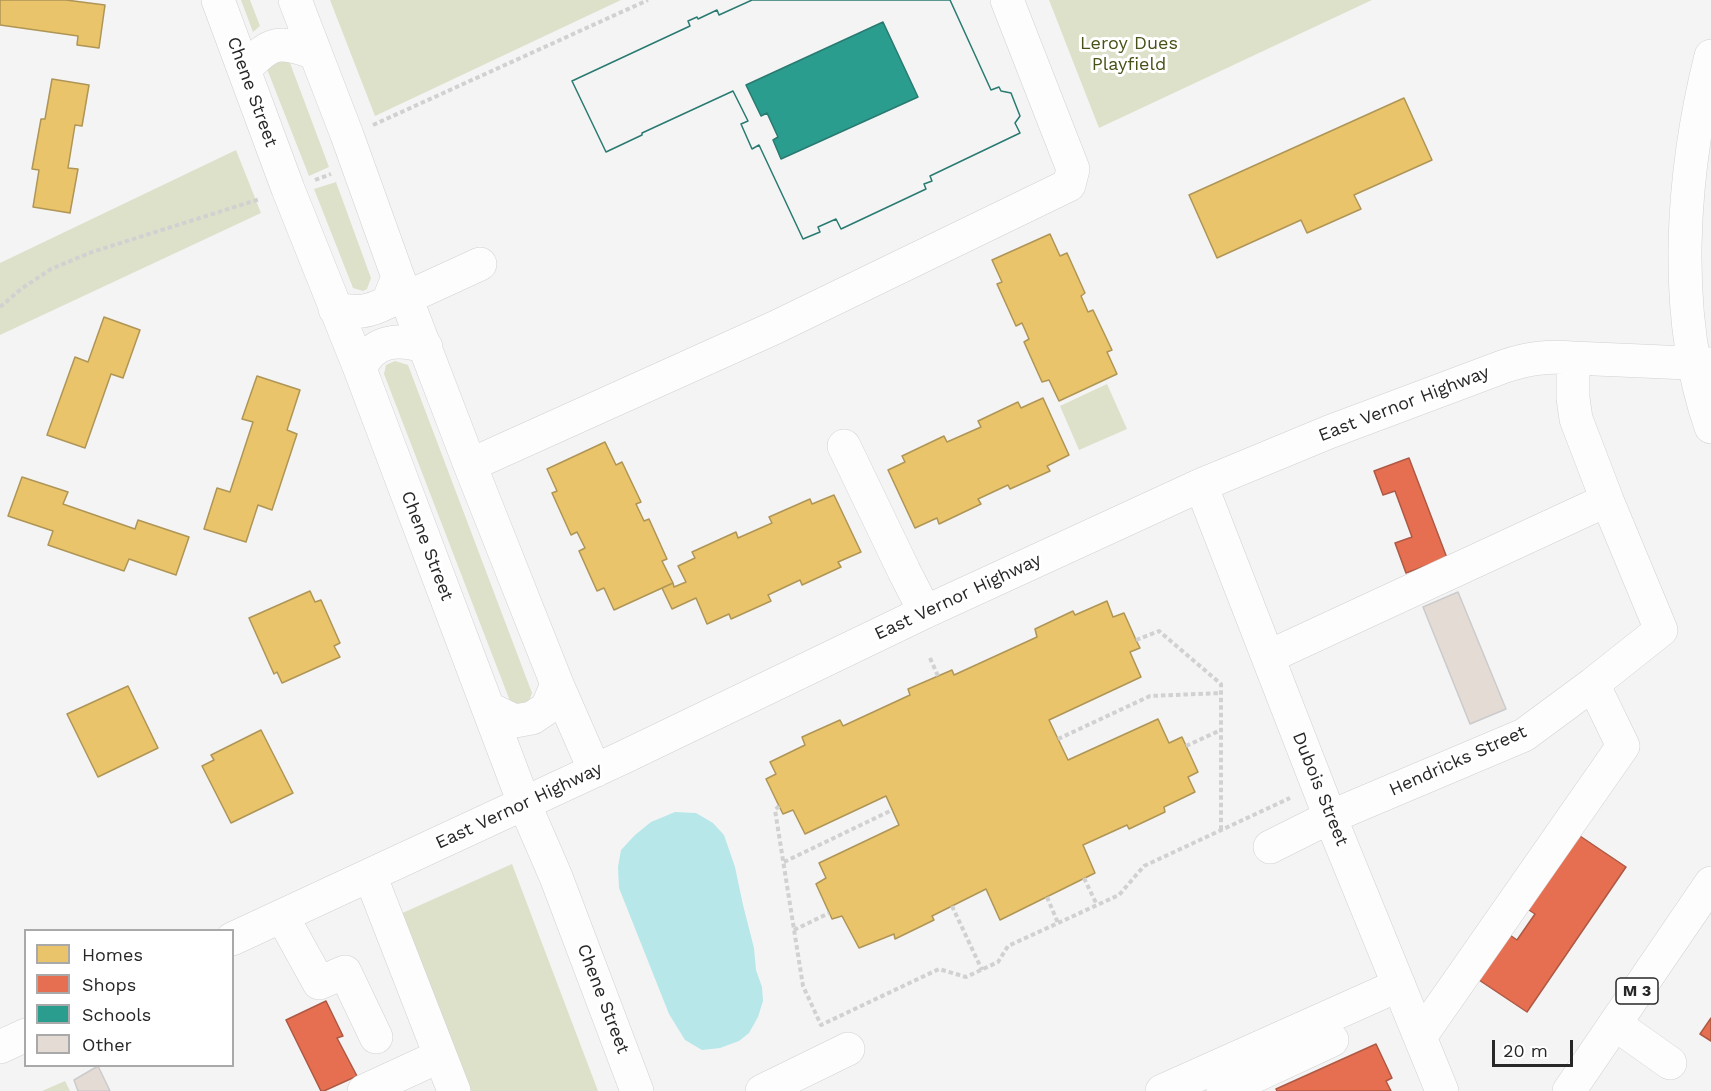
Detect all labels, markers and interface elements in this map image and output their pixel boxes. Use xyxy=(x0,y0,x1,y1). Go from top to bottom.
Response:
park label: Leroy Dues Playfield xyxy=(1080,33,1178,76)
street label: Chene Street xyxy=(222,34,282,150)
street label: East Vernor Highway xyxy=(1316,361,1492,447)
street label: Chene Street xyxy=(396,488,458,604)
street label: East Vernor Highway xyxy=(871,549,1045,645)
street label: Hendricks Street xyxy=(1386,721,1530,801)
street label: Dubois Street xyxy=(1287,729,1353,849)
street label: East Vernor Highway xyxy=(432,758,606,854)
legend xyxy=(24,929,234,1067)
street label: Chene Street xyxy=(572,941,634,1057)
text: Homes xyxy=(82,944,143,965)
text: Shops xyxy=(82,974,136,995)
road number: M 3 xyxy=(1616,978,1658,1004)
text: Schools xyxy=(82,1004,151,1025)
scale bar xyxy=(1495,1028,1576,1066)
text: Other xyxy=(82,1034,132,1055)
text: 20 m xyxy=(1503,1040,1548,1061)

